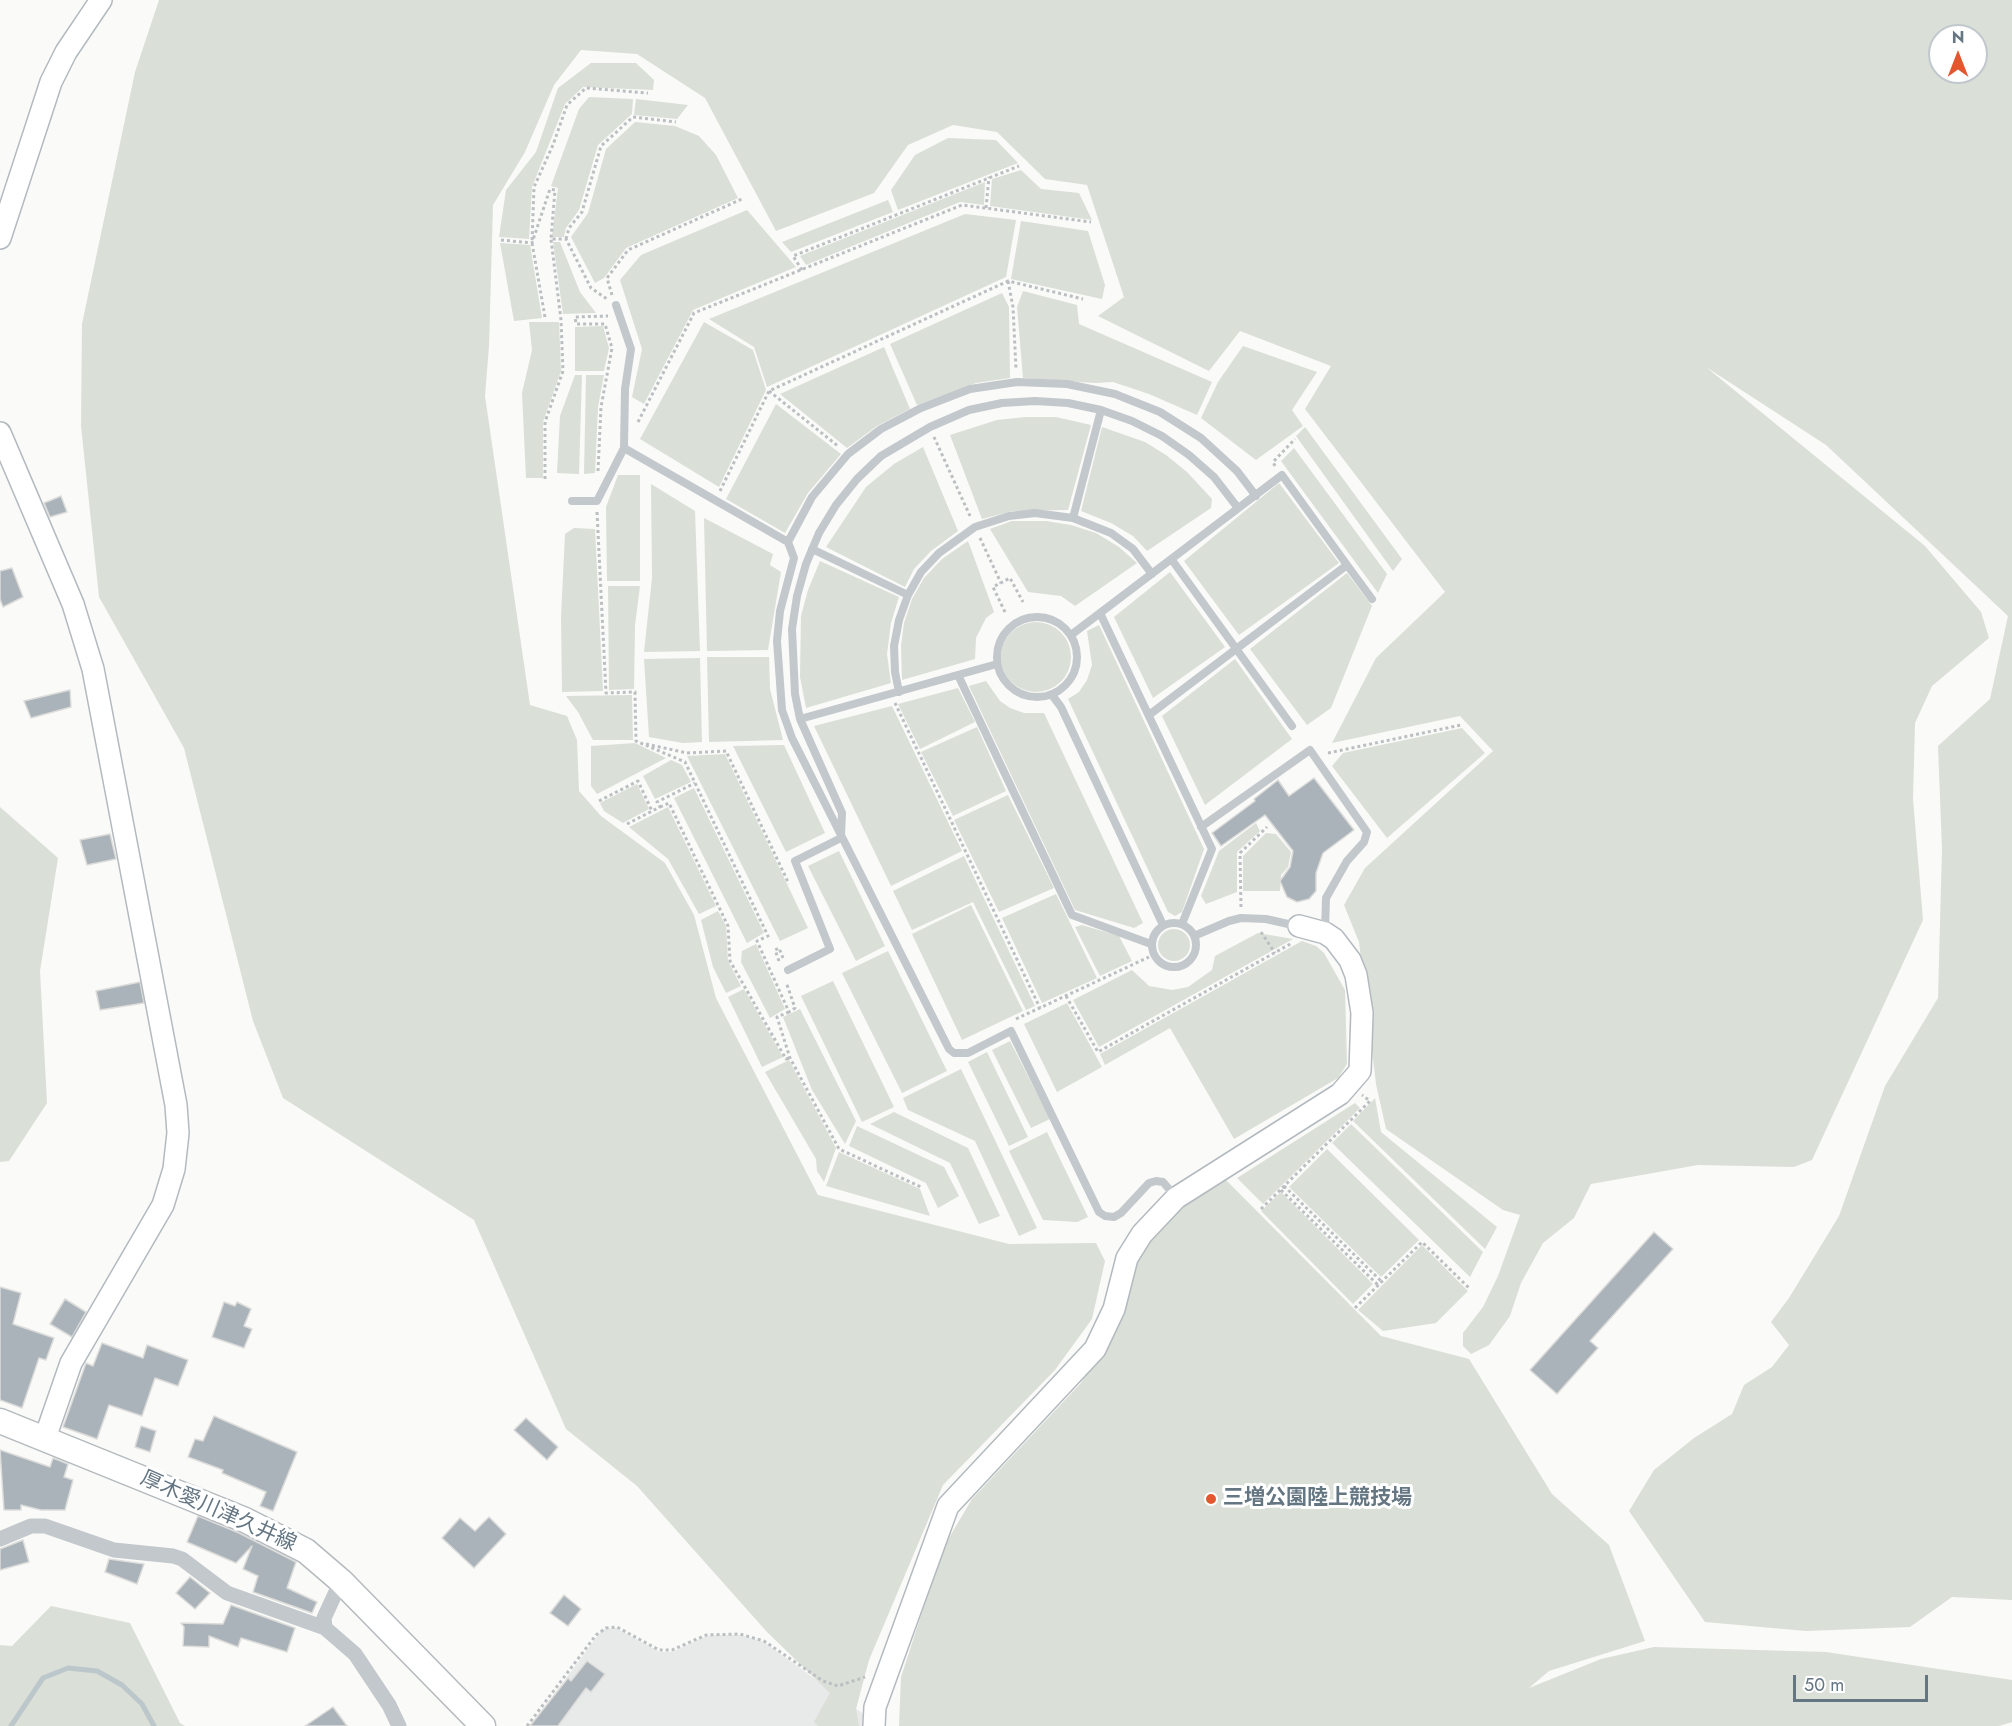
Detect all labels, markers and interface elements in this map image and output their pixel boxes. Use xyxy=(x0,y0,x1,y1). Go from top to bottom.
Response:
north arrow xyxy=(1928,24,1988,84)
text: N xyxy=(1952,26,1964,49)
street label: 厚木愛川津久井線 xyxy=(136,1466,300,1558)
place label: 三増公園陸上競技場 xyxy=(1223,1486,1412,1512)
marker: 三増公園陸上競技場 xyxy=(1204,1492,1218,1506)
scale bar xyxy=(1796,1663,1931,1701)
text: 50 m xyxy=(1804,1672,1844,1698)

